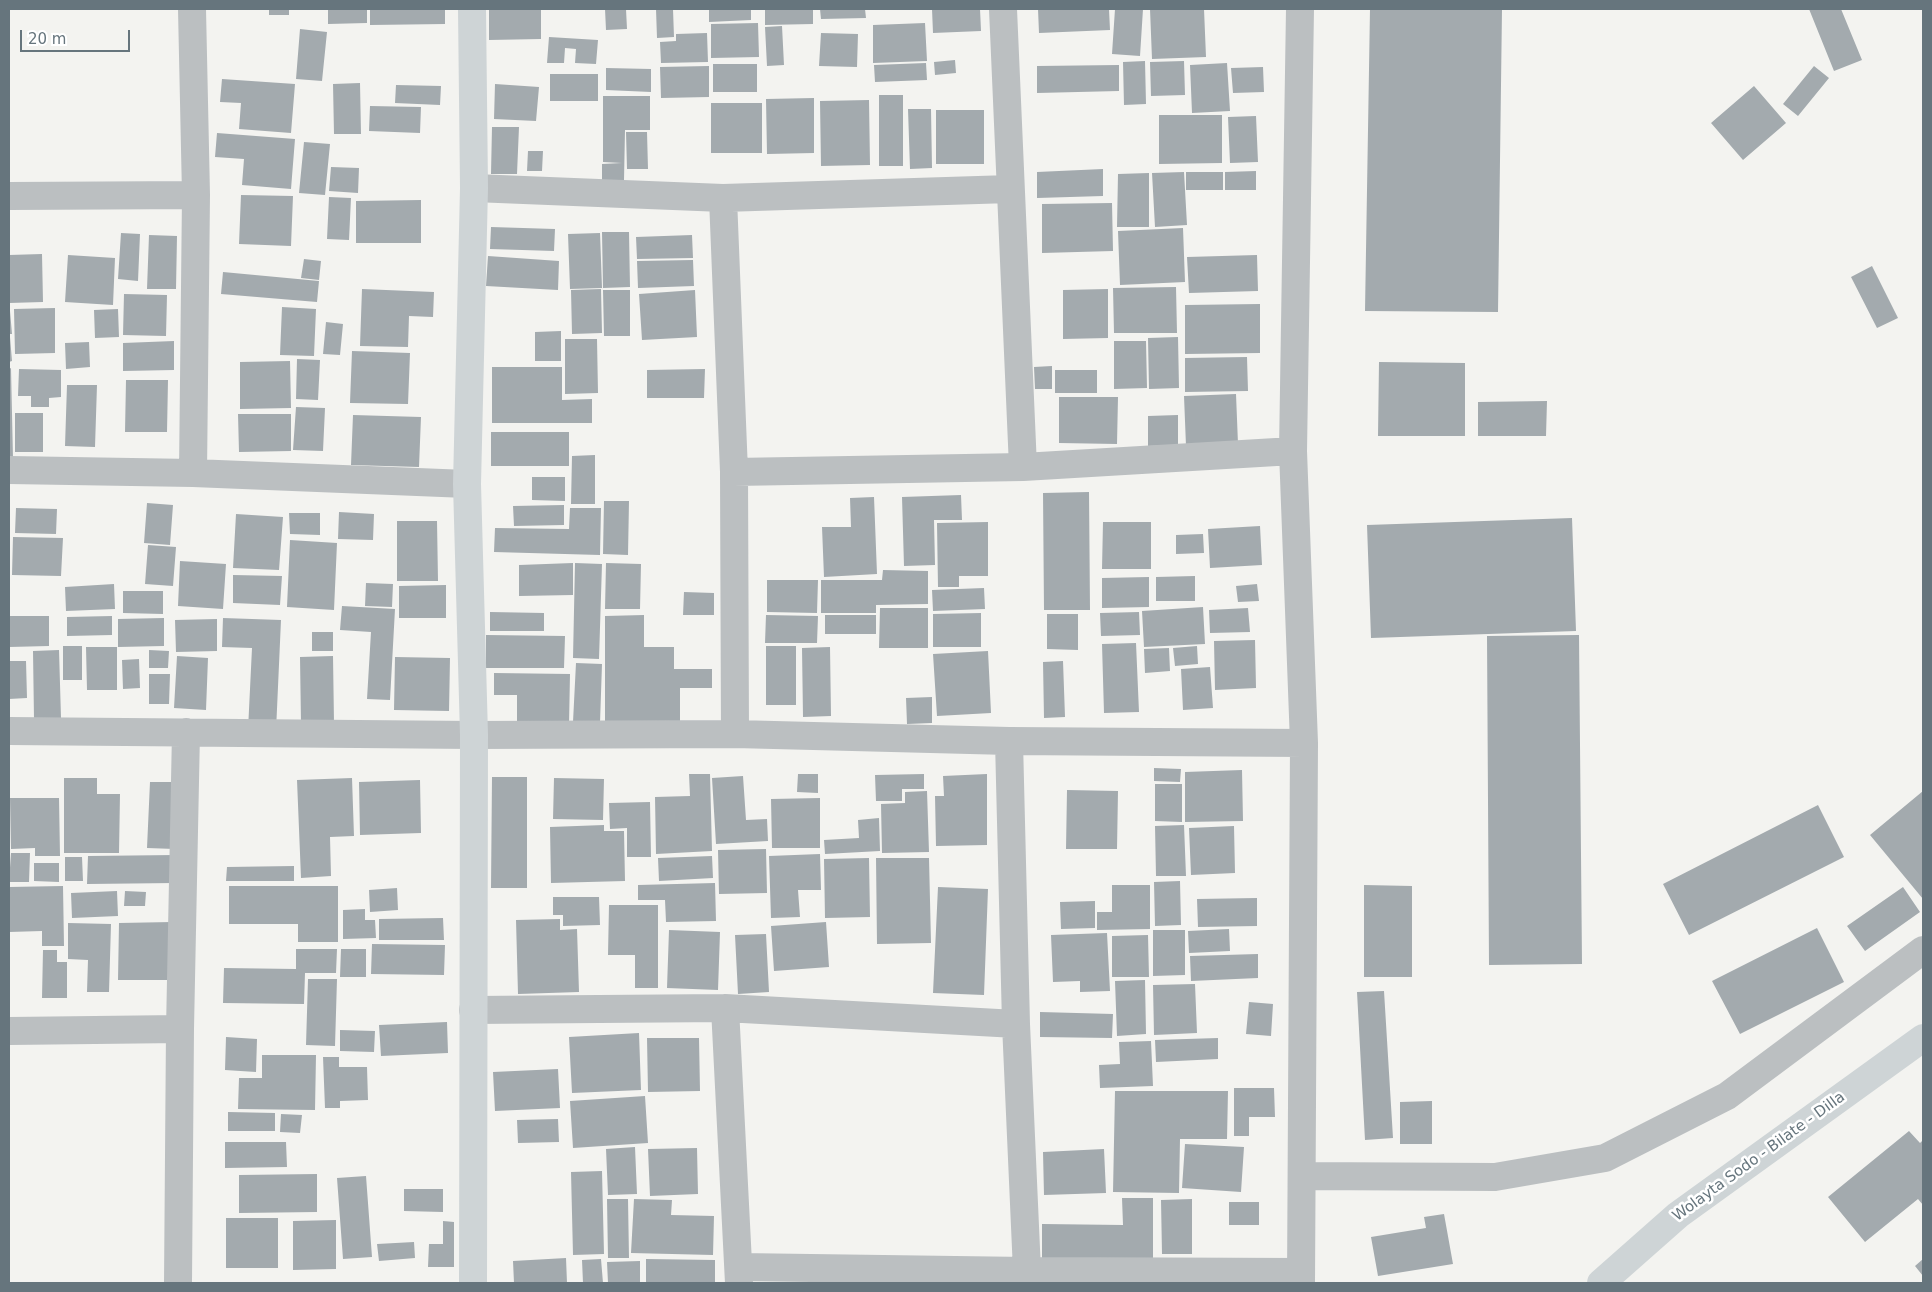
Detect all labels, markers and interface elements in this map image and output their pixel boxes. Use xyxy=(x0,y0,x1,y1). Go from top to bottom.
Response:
scale bar xyxy=(22,20,132,52)
text: 20 m xyxy=(28,30,66,48)
street label: Wolayta Sodo - Bilate - Dilla xyxy=(1669,1088,1849,1226)

